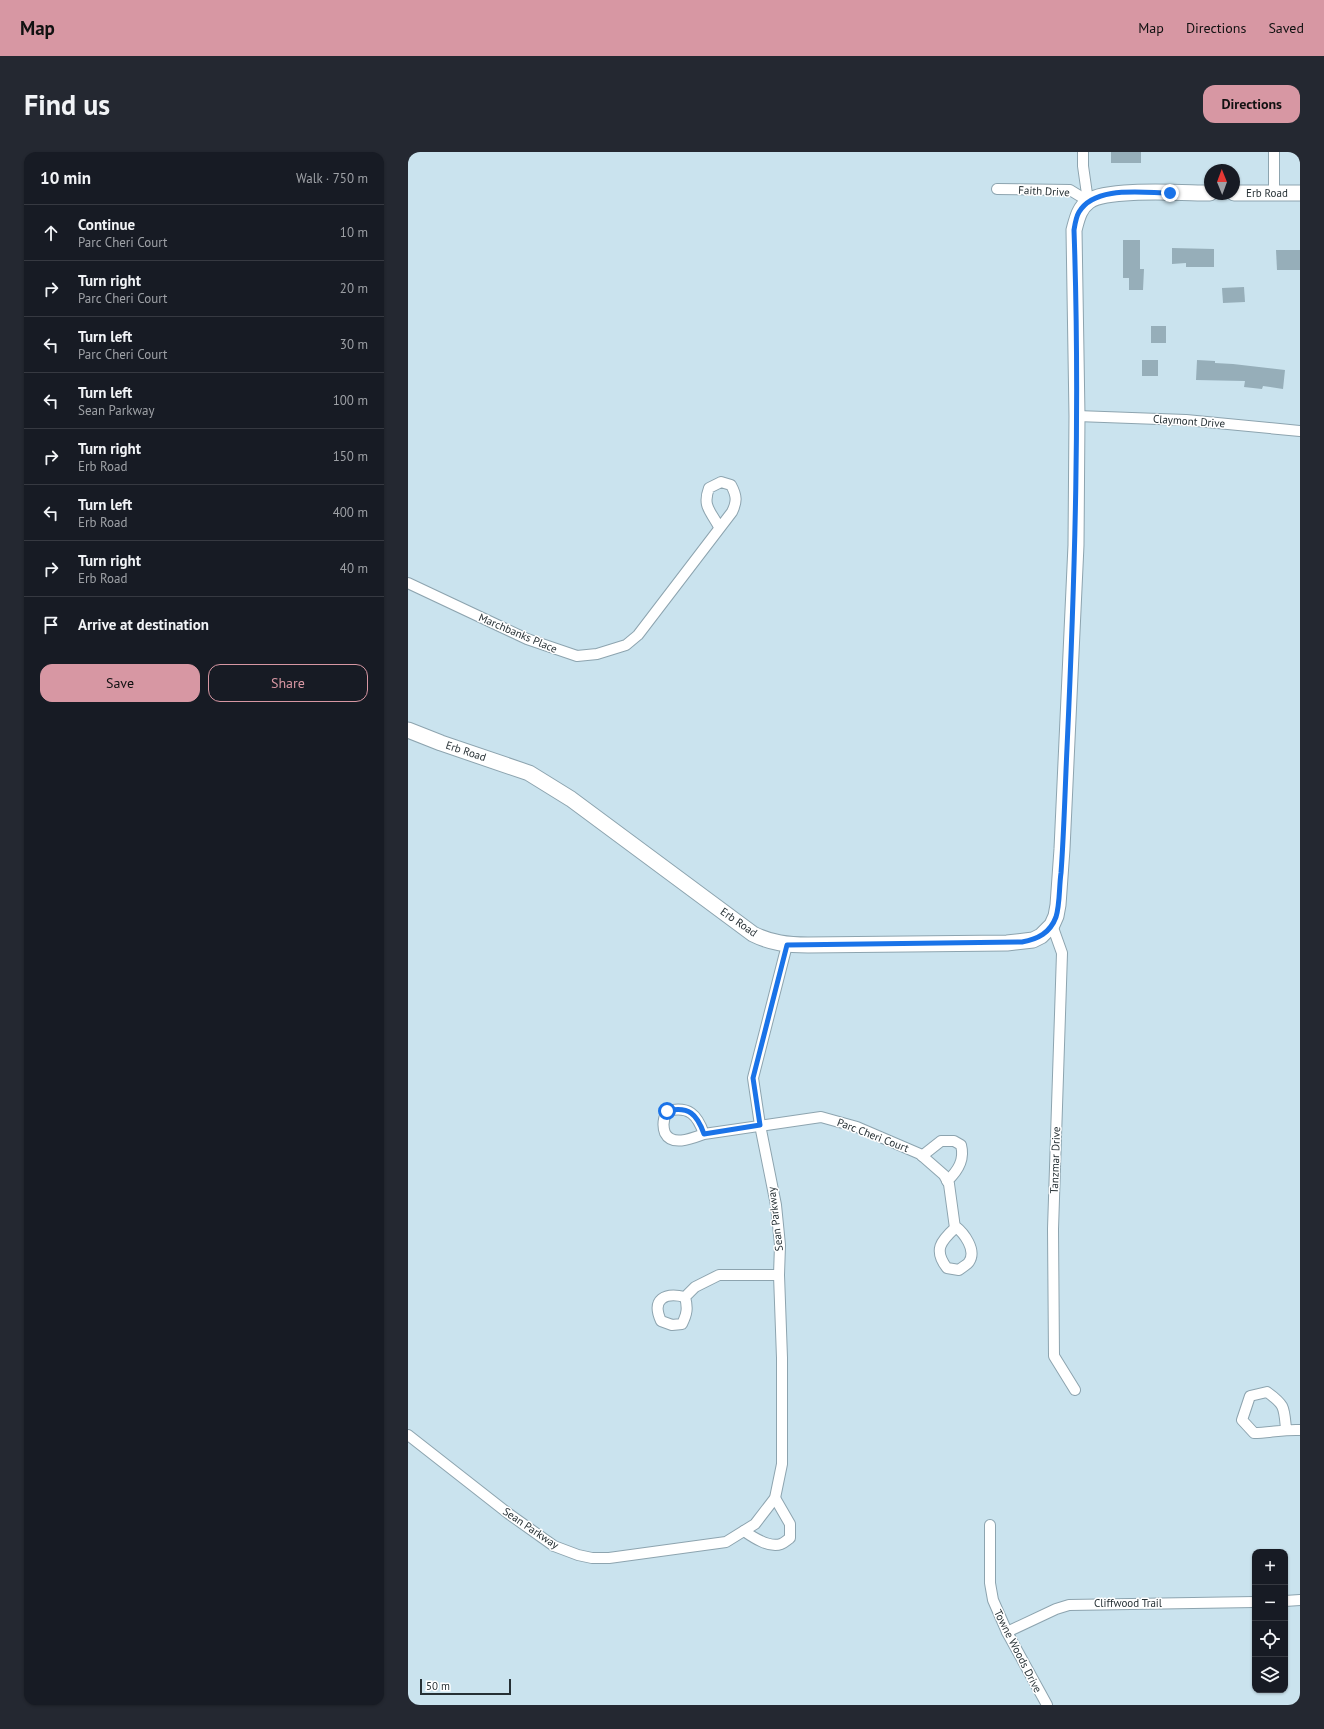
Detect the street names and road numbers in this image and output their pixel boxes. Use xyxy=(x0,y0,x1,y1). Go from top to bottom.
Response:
street label: Faith Drive xyxy=(1018,183,1070,199)
street label: Erb Road xyxy=(1246,186,1288,200)
street label: Claymont Drive xyxy=(1152,411,1226,431)
street label: Marchbanks Place xyxy=(476,610,560,656)
street label: Erb Road xyxy=(444,738,488,764)
street label: Erb Road xyxy=(718,904,760,940)
street label: Parc Cheri Court xyxy=(835,1115,911,1155)
street label: Tanzmar Drive xyxy=(1047,1126,1063,1194)
street label: Sean Parkway xyxy=(764,1185,786,1252)
street label: Sean Parkway xyxy=(500,1504,562,1552)
street label: Cliffwood Trail xyxy=(1094,1596,1163,1610)
street label: Towne Woods Drive xyxy=(991,1607,1045,1695)

